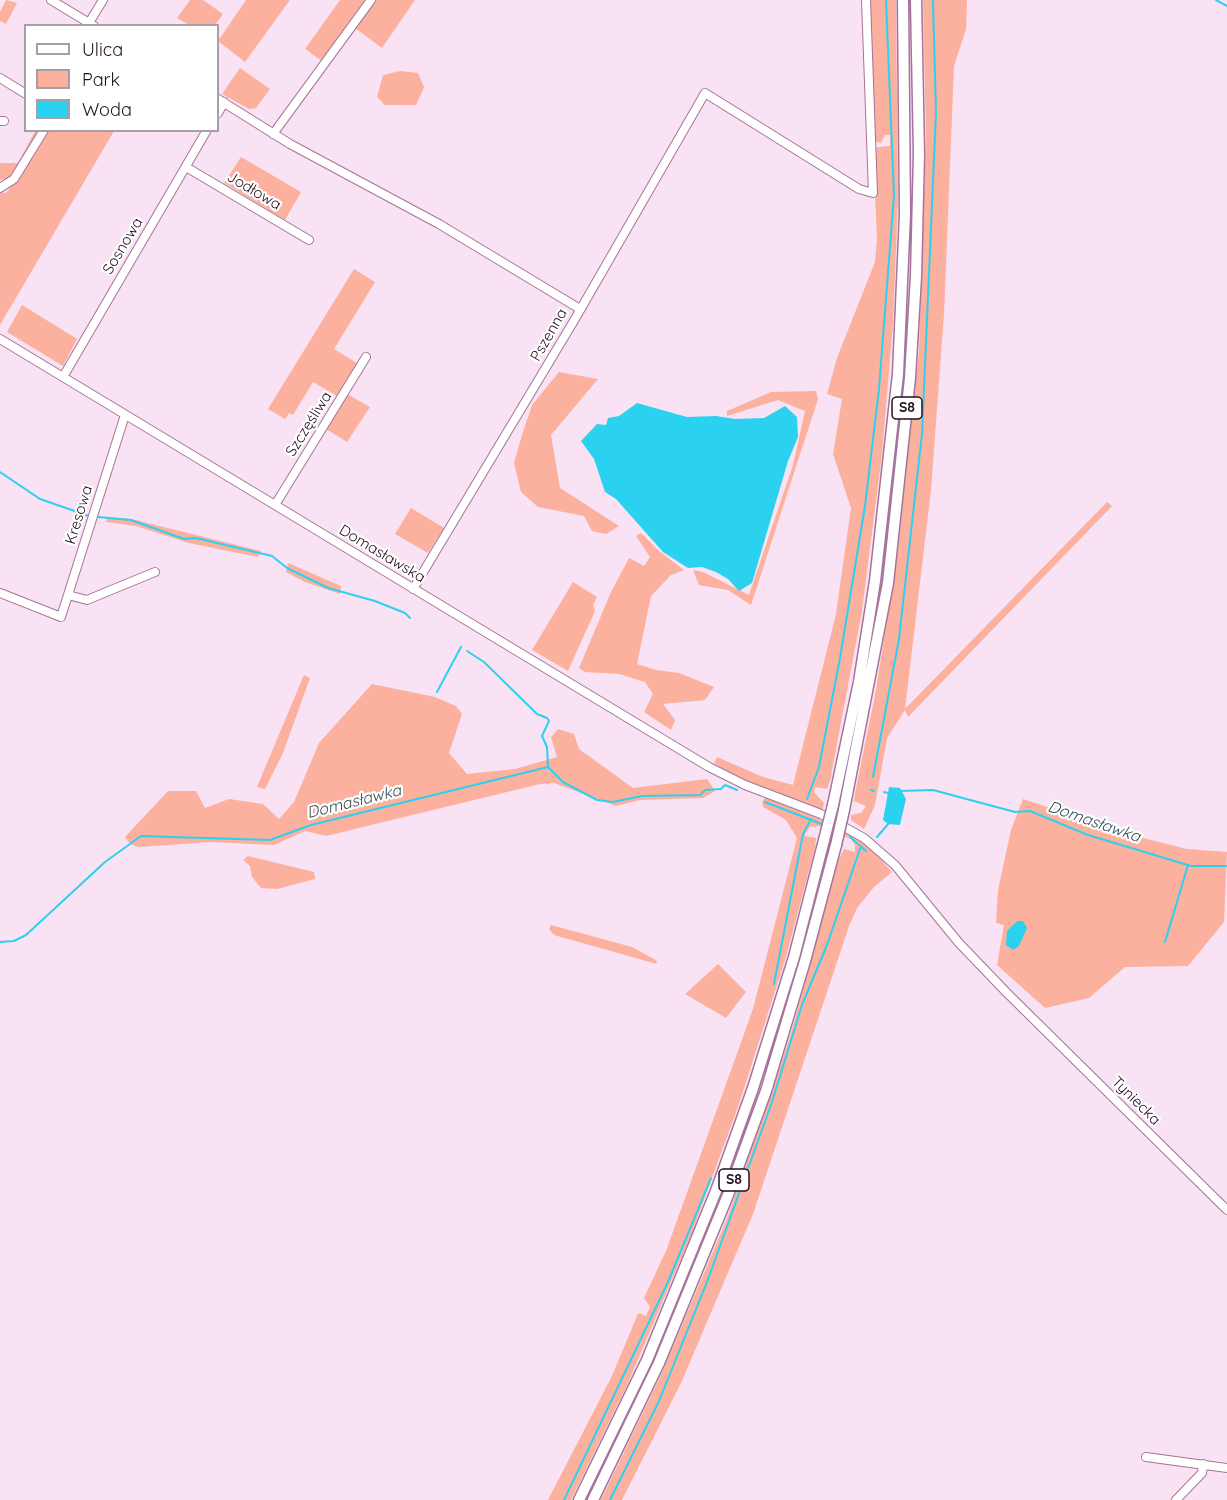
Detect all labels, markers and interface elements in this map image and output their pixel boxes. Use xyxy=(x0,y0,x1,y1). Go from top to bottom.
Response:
legend xyxy=(24,24,219,132)
text: Ulica xyxy=(82,38,123,61)
text: Park xyxy=(82,68,120,91)
text: Woda xyxy=(82,98,132,121)
street label: Jodłowa xyxy=(224,168,284,214)
street label: Sosnowa xyxy=(99,214,147,278)
street label: Pszenna xyxy=(527,305,571,365)
street label: Szczęśliwa xyxy=(282,388,336,460)
road number: S8 xyxy=(892,397,922,419)
street label: Kresowa xyxy=(62,483,96,547)
street label: Domasławska xyxy=(336,521,428,587)
water label: Domasławka xyxy=(305,781,403,823)
water label: Domasławka xyxy=(1045,797,1143,847)
street label: Tyniecka xyxy=(1108,1073,1164,1129)
road number: S8 xyxy=(719,1169,749,1191)

